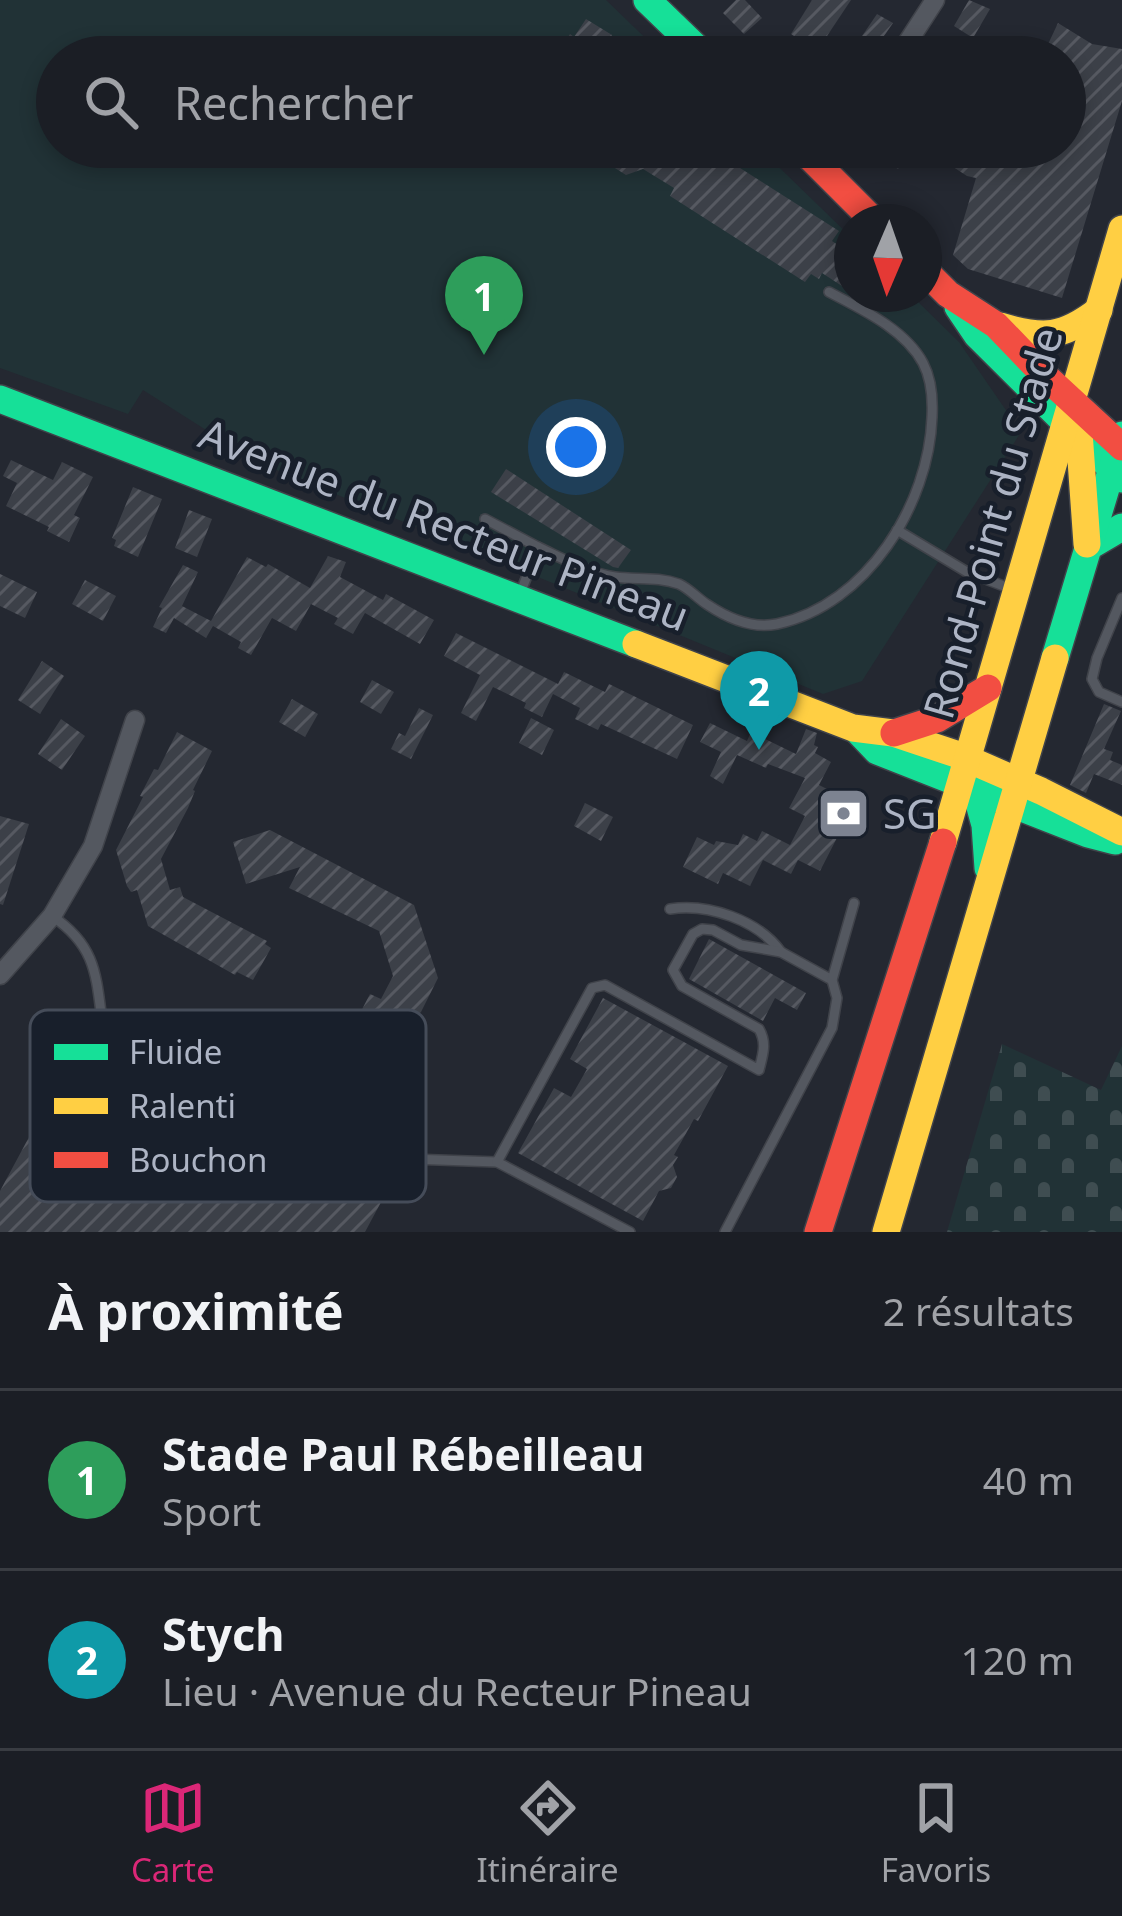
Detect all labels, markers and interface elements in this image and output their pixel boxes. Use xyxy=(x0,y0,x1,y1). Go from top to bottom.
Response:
search box xyxy=(36,36,1086,168)
icon: search xyxy=(78,69,144,135)
text: Rechercher xyxy=(174,72,413,133)
north arrow xyxy=(834,204,942,312)
pin: 1 xyxy=(445,256,523,355)
street label: Rond-Point du Stade xyxy=(908,320,1075,725)
street label: Avenue du Recteur Pineau xyxy=(192,404,697,643)
your location xyxy=(546,417,606,477)
pin: 2 xyxy=(720,651,798,750)
place label: SG xyxy=(883,784,937,841)
bank icon: SG xyxy=(816,786,872,842)
legend xyxy=(30,1010,426,1202)
text: Fluide xyxy=(129,1029,222,1074)
text: Ralenti xyxy=(129,1083,236,1128)
text: Bouchon xyxy=(129,1137,267,1182)
text: À proximité xyxy=(48,1275,344,1345)
text: 2 résultats xyxy=(883,1284,1074,1337)
text: Stade Paul Rébeilleau xyxy=(162,1423,645,1484)
text: 1 xyxy=(76,1453,98,1506)
text: 40 m xyxy=(983,1453,1074,1506)
text: Sport xyxy=(162,1484,261,1537)
text: Stych xyxy=(162,1603,285,1664)
text: 2 xyxy=(76,1633,98,1686)
text: 120 m xyxy=(960,1633,1074,1686)
text: Lieu · Avenue du Recteur Pineau xyxy=(162,1664,752,1717)
tab: Carte xyxy=(131,1775,215,1892)
tab: Itinéraire xyxy=(476,1775,619,1892)
tab: Favoris xyxy=(881,1775,991,1892)

